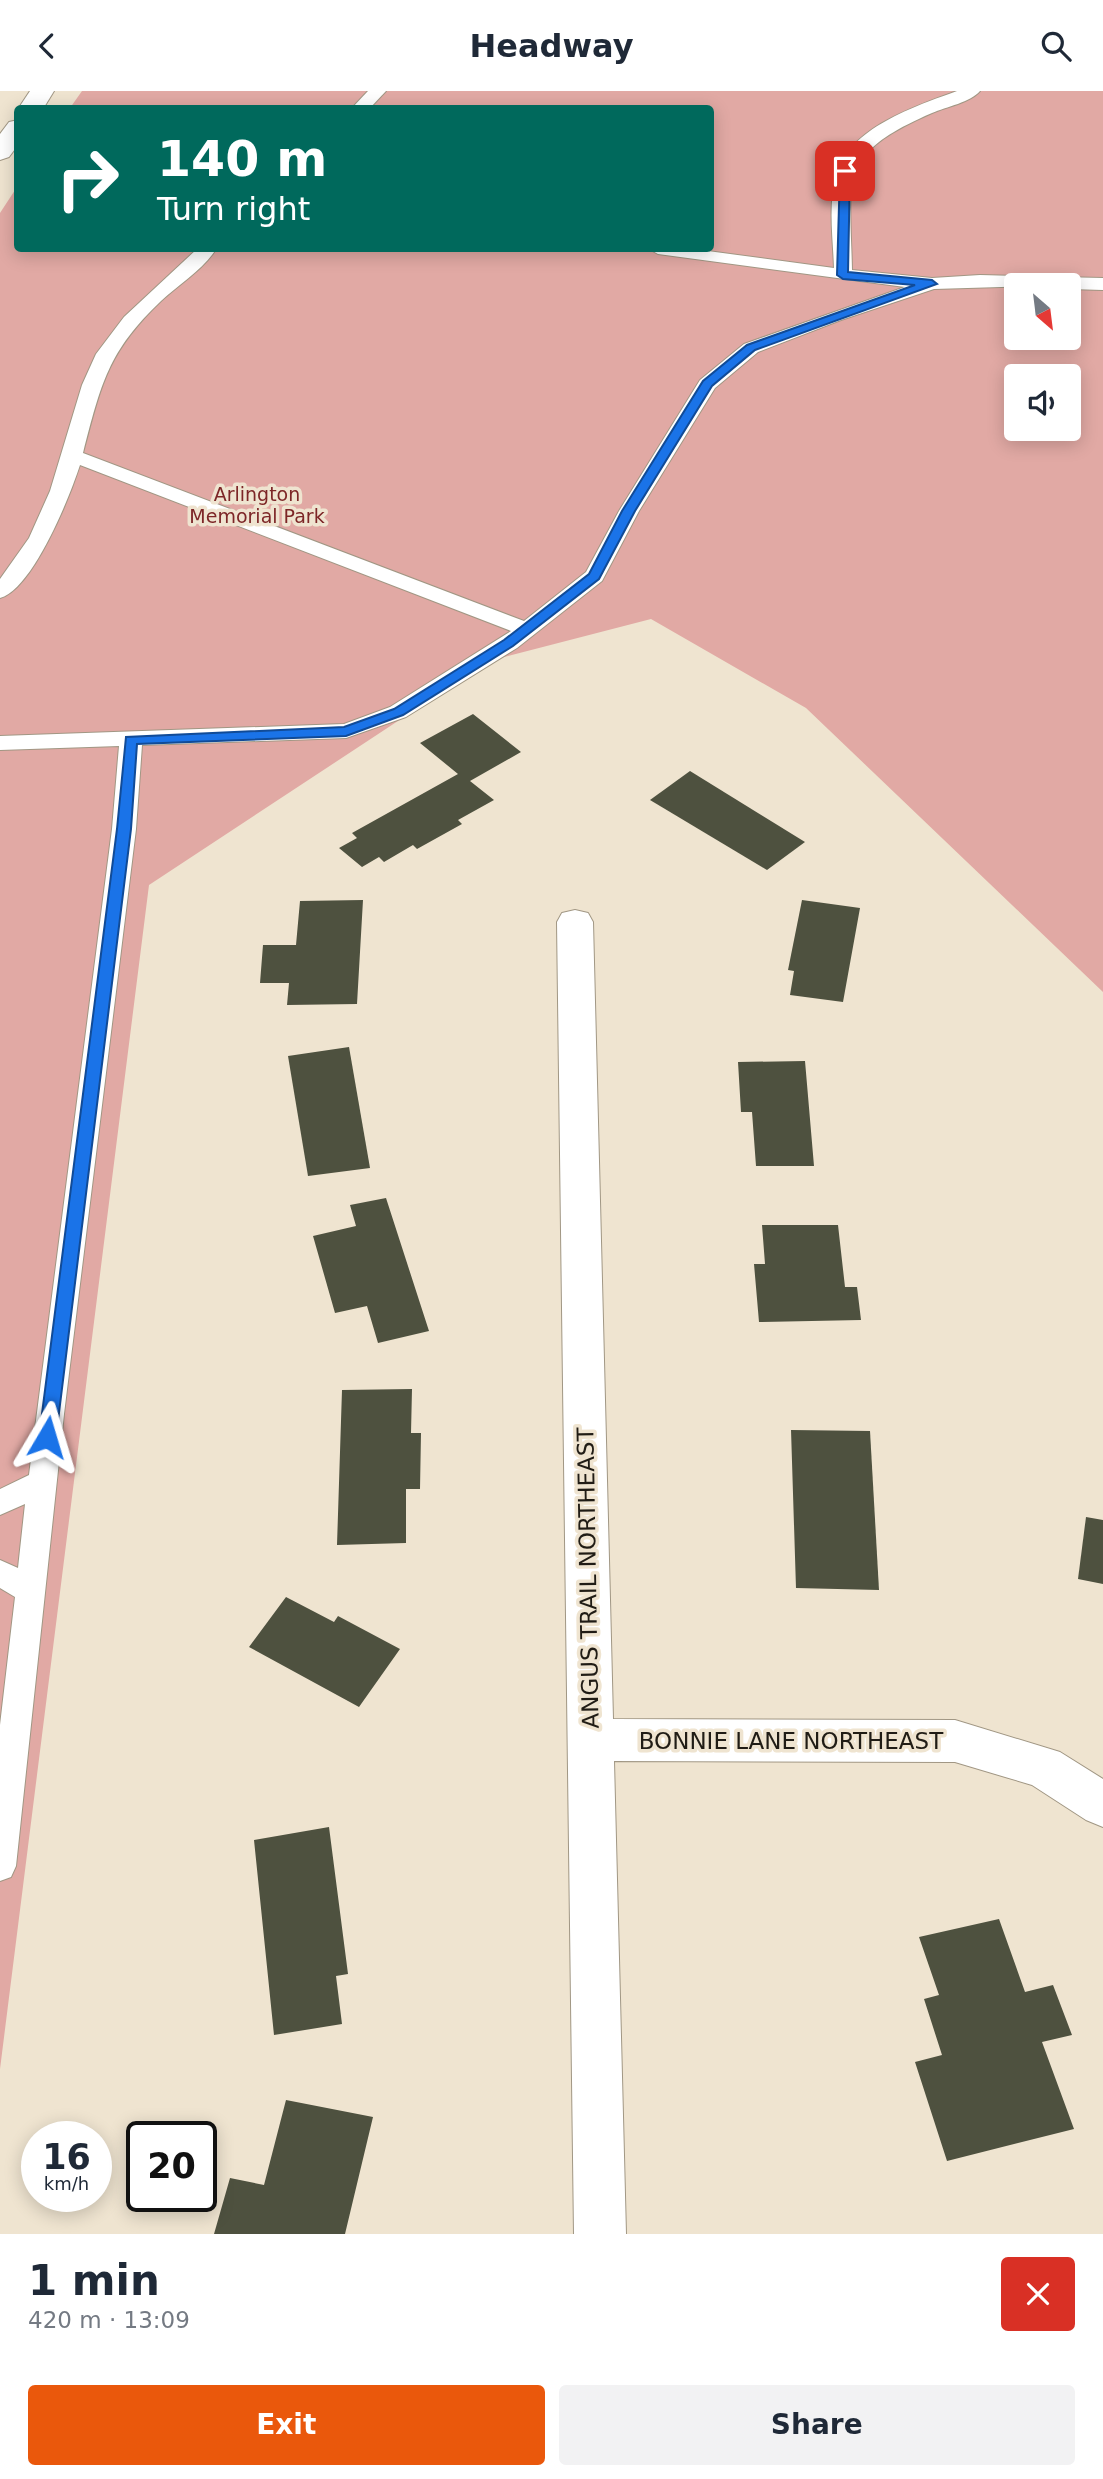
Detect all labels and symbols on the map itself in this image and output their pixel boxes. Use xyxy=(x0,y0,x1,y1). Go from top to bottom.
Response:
pin xyxy=(815,141,875,201)
north arrow xyxy=(1004,273,1082,350)
park label: Arlington Memorial Park xyxy=(189,483,325,527)
position arrow xyxy=(10,1400,84,1474)
street label: ANGUS TRAIL NORTHEAST xyxy=(572,1426,604,1729)
street label: BONNIE LANE NORTHEAST xyxy=(639,1728,944,1754)
speed limit sign: 20 xyxy=(126,2121,217,2212)

